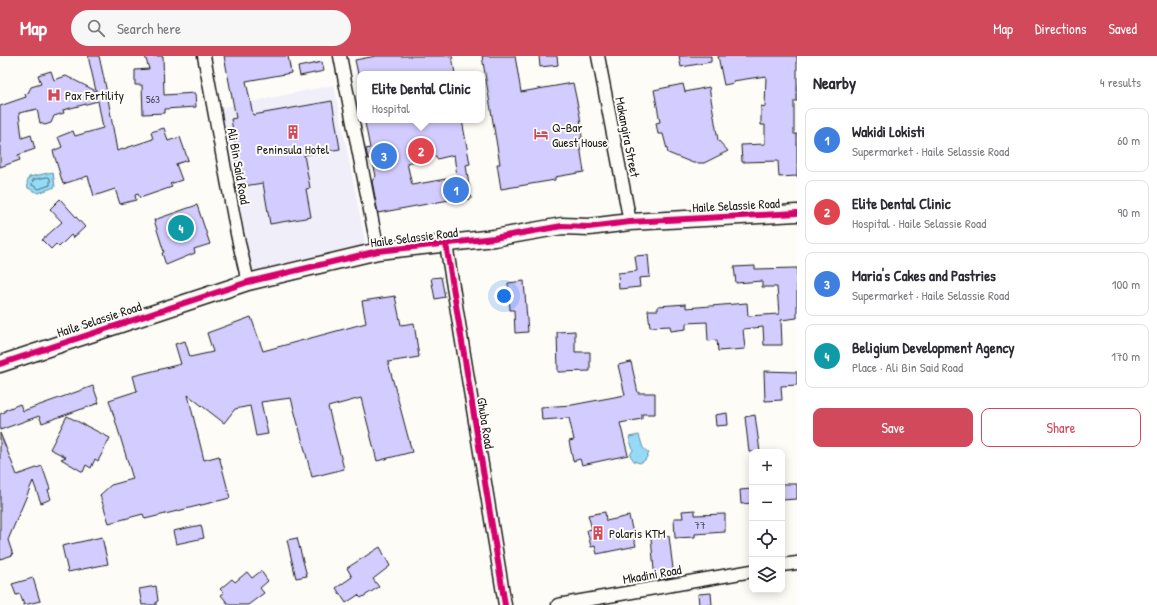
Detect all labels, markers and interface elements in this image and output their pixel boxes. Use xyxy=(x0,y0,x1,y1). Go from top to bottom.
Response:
search box xyxy=(71,10,351,46)
text: Map xyxy=(20,15,47,41)
icon: search xyxy=(85,17,107,39)
text: Search here xyxy=(117,18,181,39)
text: Map xyxy=(993,19,1013,38)
text: Directions xyxy=(1035,19,1086,38)
text: Saved xyxy=(1108,19,1137,38)
popup xyxy=(357,71,485,123)
text: Nearby xyxy=(813,71,856,94)
text: 4 results xyxy=(1100,73,1141,91)
text: Elite Dental Clinic xyxy=(372,78,470,99)
place label: Pax Fertility xyxy=(65,86,124,104)
hospital icon: Pax Fertility xyxy=(46,87,62,103)
house number: 563 xyxy=(146,92,160,106)
street label: Makangira Street xyxy=(611,95,645,179)
text: Hospital xyxy=(372,99,410,117)
place label: Q-Bar Guest House xyxy=(552,118,608,151)
text: Wakidi Lokisti xyxy=(852,121,925,142)
building icon: Peninsula Hotel xyxy=(285,124,301,140)
street label: Ali Bin Said Road xyxy=(223,126,255,206)
hotel icon: Q-Bar Guest House xyxy=(533,126,549,142)
text: 1 xyxy=(825,131,829,149)
text: 60 m xyxy=(1117,131,1140,149)
pin: 2 xyxy=(408,136,434,166)
place label: Peninsula Hotel xyxy=(257,140,330,158)
pin: 3 xyxy=(371,141,397,171)
text: Supermarket · Haile Selassie Road xyxy=(852,142,1009,160)
pin: 1 xyxy=(443,175,469,205)
text: Elite Dental Clinic xyxy=(852,193,950,214)
street label: Haile Selassie Road xyxy=(692,194,780,216)
text: 2 xyxy=(824,203,830,221)
text: 90 m xyxy=(1118,203,1140,221)
pin: 4 xyxy=(168,213,194,243)
text: Hospital · Haile Selassie Road xyxy=(852,214,986,232)
street label: Haile Selassie Road xyxy=(369,223,459,251)
text: Maria's Cakes and Pastries xyxy=(852,265,996,286)
text: 3 xyxy=(824,275,830,293)
text: 100 m xyxy=(1112,275,1140,293)
your location xyxy=(494,286,514,306)
text: Supermarket · Haile Selassie Road xyxy=(852,286,1009,304)
street label: Haile Selassie Road xyxy=(54,297,144,341)
text: Beligium Development Agency xyxy=(852,337,1015,358)
text: 4 xyxy=(825,347,829,365)
text: 170 m xyxy=(1111,347,1140,365)
text: Place · Ali Bin Said Road xyxy=(852,358,963,376)
street label: Ghuba Road xyxy=(473,396,499,450)
button: Save xyxy=(813,408,973,447)
button: Share xyxy=(981,408,1141,447)
map controls xyxy=(749,449,785,593)
button: + xyxy=(749,449,785,485)
button: − xyxy=(749,485,785,521)
house number: 77 xyxy=(695,518,705,532)
button: locate xyxy=(749,521,785,557)
place label: Polaris KTM xyxy=(609,524,666,542)
building icon: Polaris KTM xyxy=(590,525,606,541)
button: layers xyxy=(749,557,785,593)
street label: Mkadini Road xyxy=(621,560,683,588)

